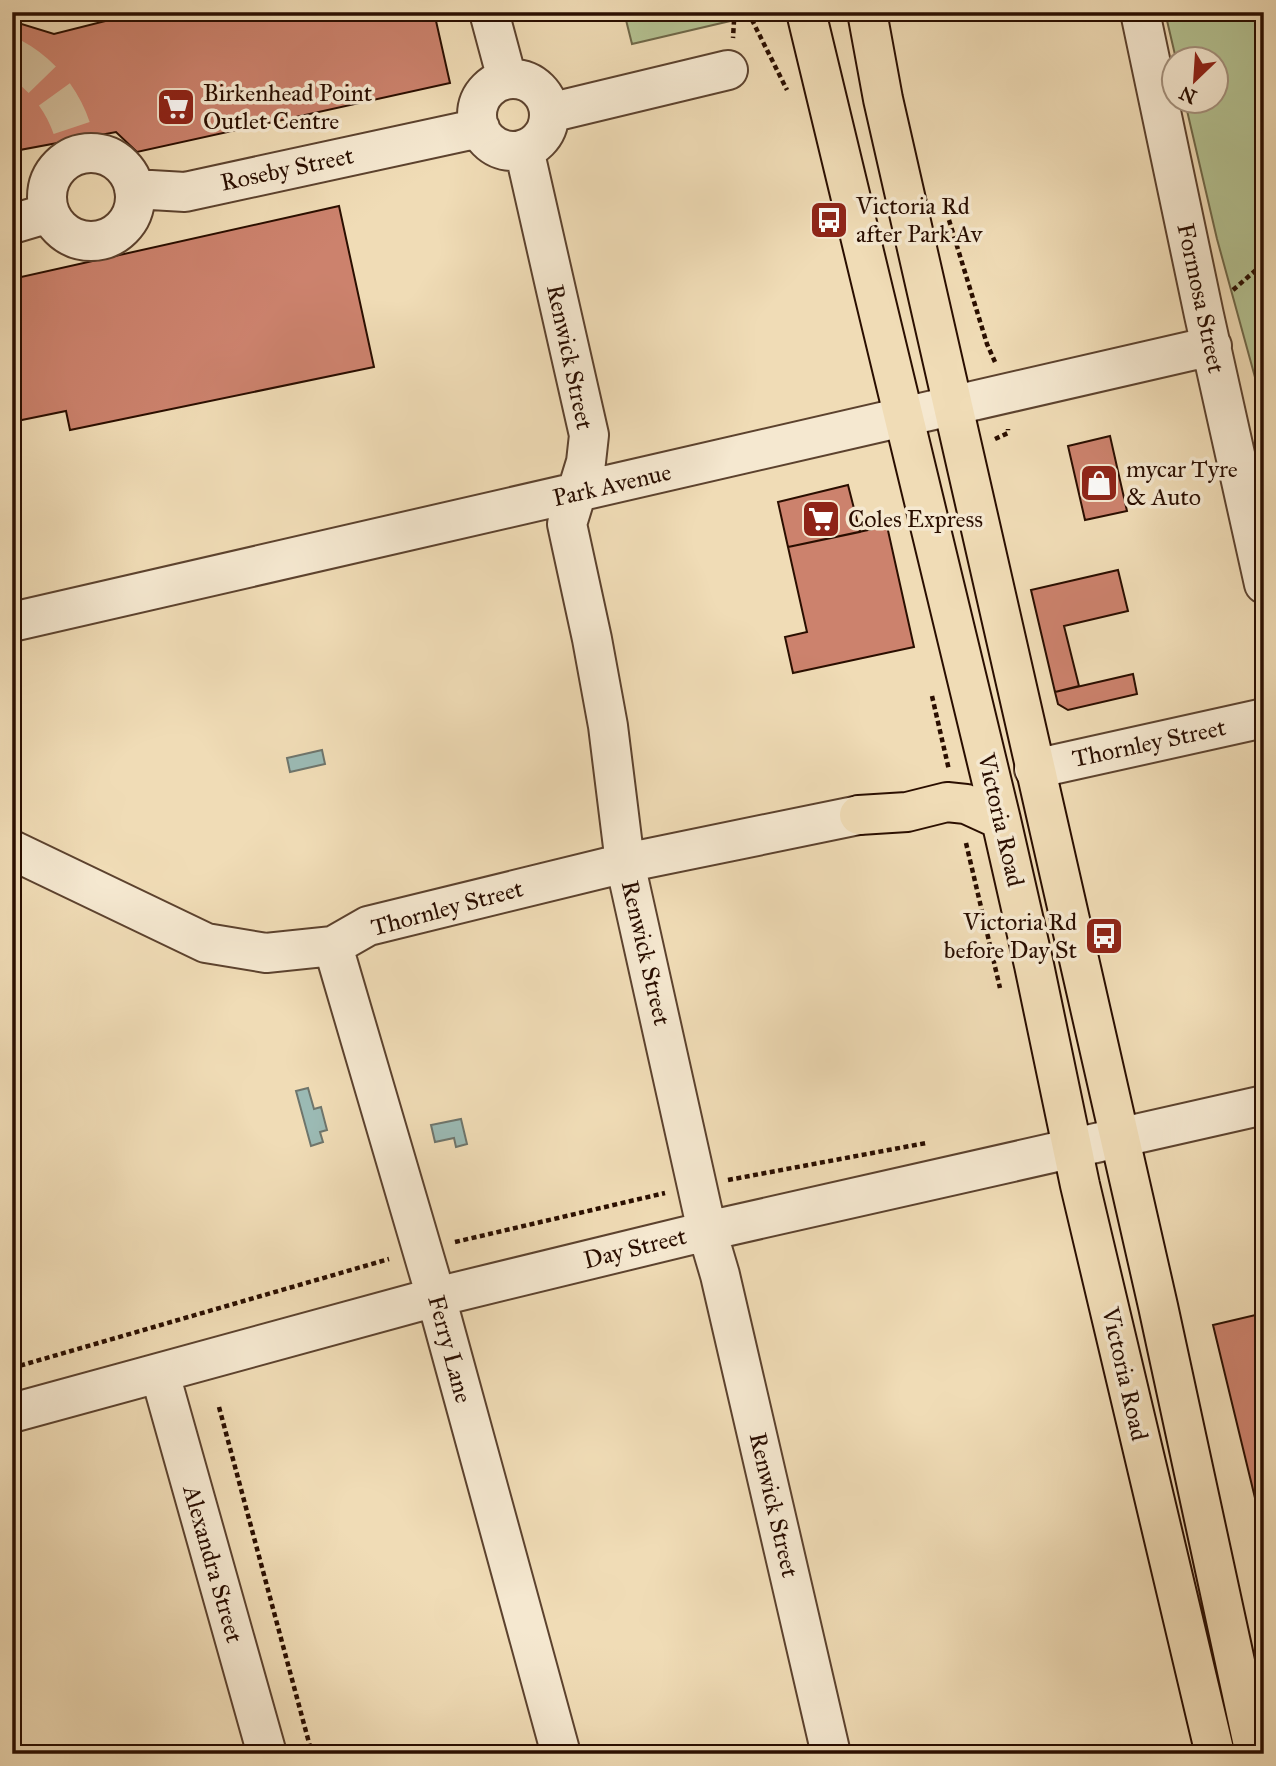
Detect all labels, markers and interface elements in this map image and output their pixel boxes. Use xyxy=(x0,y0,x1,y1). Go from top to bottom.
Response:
north arrow xyxy=(1160,46,1230,116)
place label: Birkenhead Point Outlet Centre xyxy=(203,78,373,136)
text: N xyxy=(1176,81,1200,109)
supermarket icon: Birkenhead Point Outlet Centre xyxy=(155,86,197,128)
street label: Roseby Street xyxy=(218,140,357,198)
place label: Victoria Rd after Park Av xyxy=(855,191,984,249)
bus stop icon: Victoria Rd after Park Av xyxy=(808,199,850,241)
street label: Formosa Street xyxy=(1170,220,1232,376)
street label: Renwick Street xyxy=(540,282,600,433)
place label: mycar Tyre & Auto xyxy=(1126,454,1238,512)
street label: Park Avenue xyxy=(550,457,674,513)
shop icon: mycar Tyre & Auto xyxy=(1078,462,1120,504)
supermarket icon: Coles Express xyxy=(800,498,842,540)
place label: Coles Express xyxy=(848,504,983,534)
street label: Thornley Street xyxy=(1069,712,1229,774)
street label: Victoria Road xyxy=(971,749,1031,890)
street label: Thornley Street xyxy=(368,873,527,943)
street label: Renwick Street xyxy=(615,878,677,1029)
place label: Victoria Rd before Day St xyxy=(944,907,1078,965)
bus stop icon: Victoria Rd before Day St xyxy=(1083,915,1125,957)
street label: Day Street xyxy=(581,1221,690,1275)
street label: Ferry Lane xyxy=(421,1292,479,1406)
street label: Victoria Road xyxy=(1095,1303,1155,1444)
street label: Renwick Street xyxy=(743,1430,805,1581)
street label: Alexandra Street xyxy=(176,1481,250,1647)

